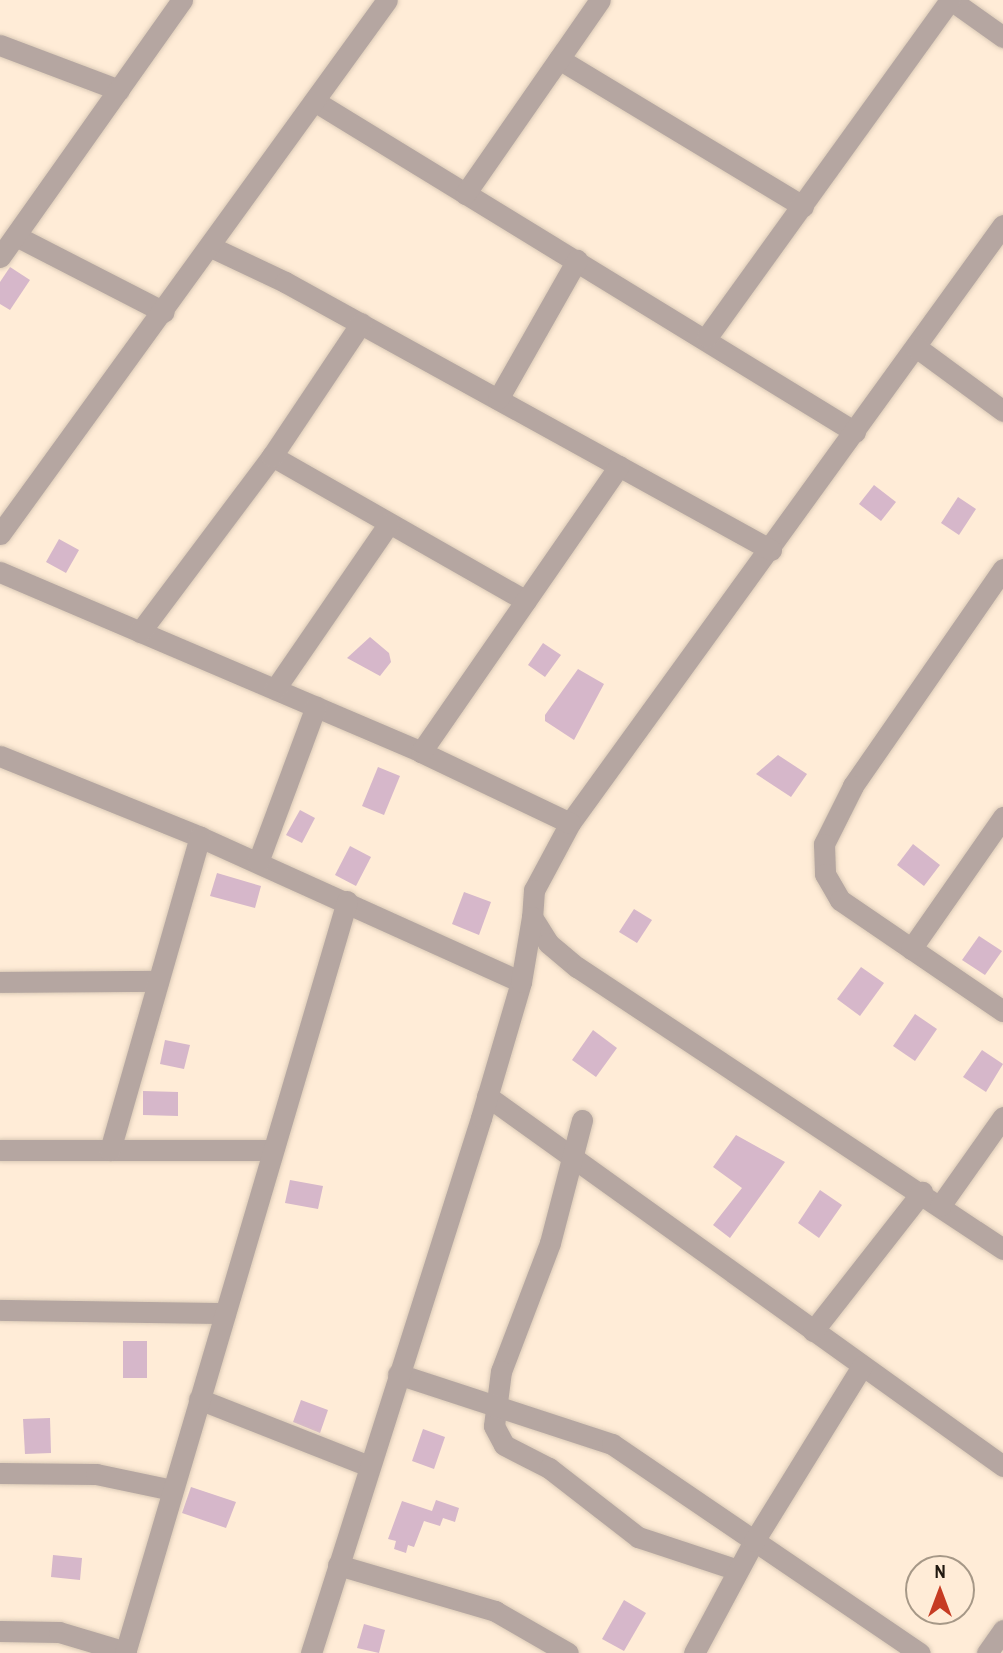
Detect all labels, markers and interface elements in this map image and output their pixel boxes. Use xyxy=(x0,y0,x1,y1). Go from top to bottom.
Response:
north arrow xyxy=(905,1555,975,1625)
text: N xyxy=(934,1558,946,1584)

